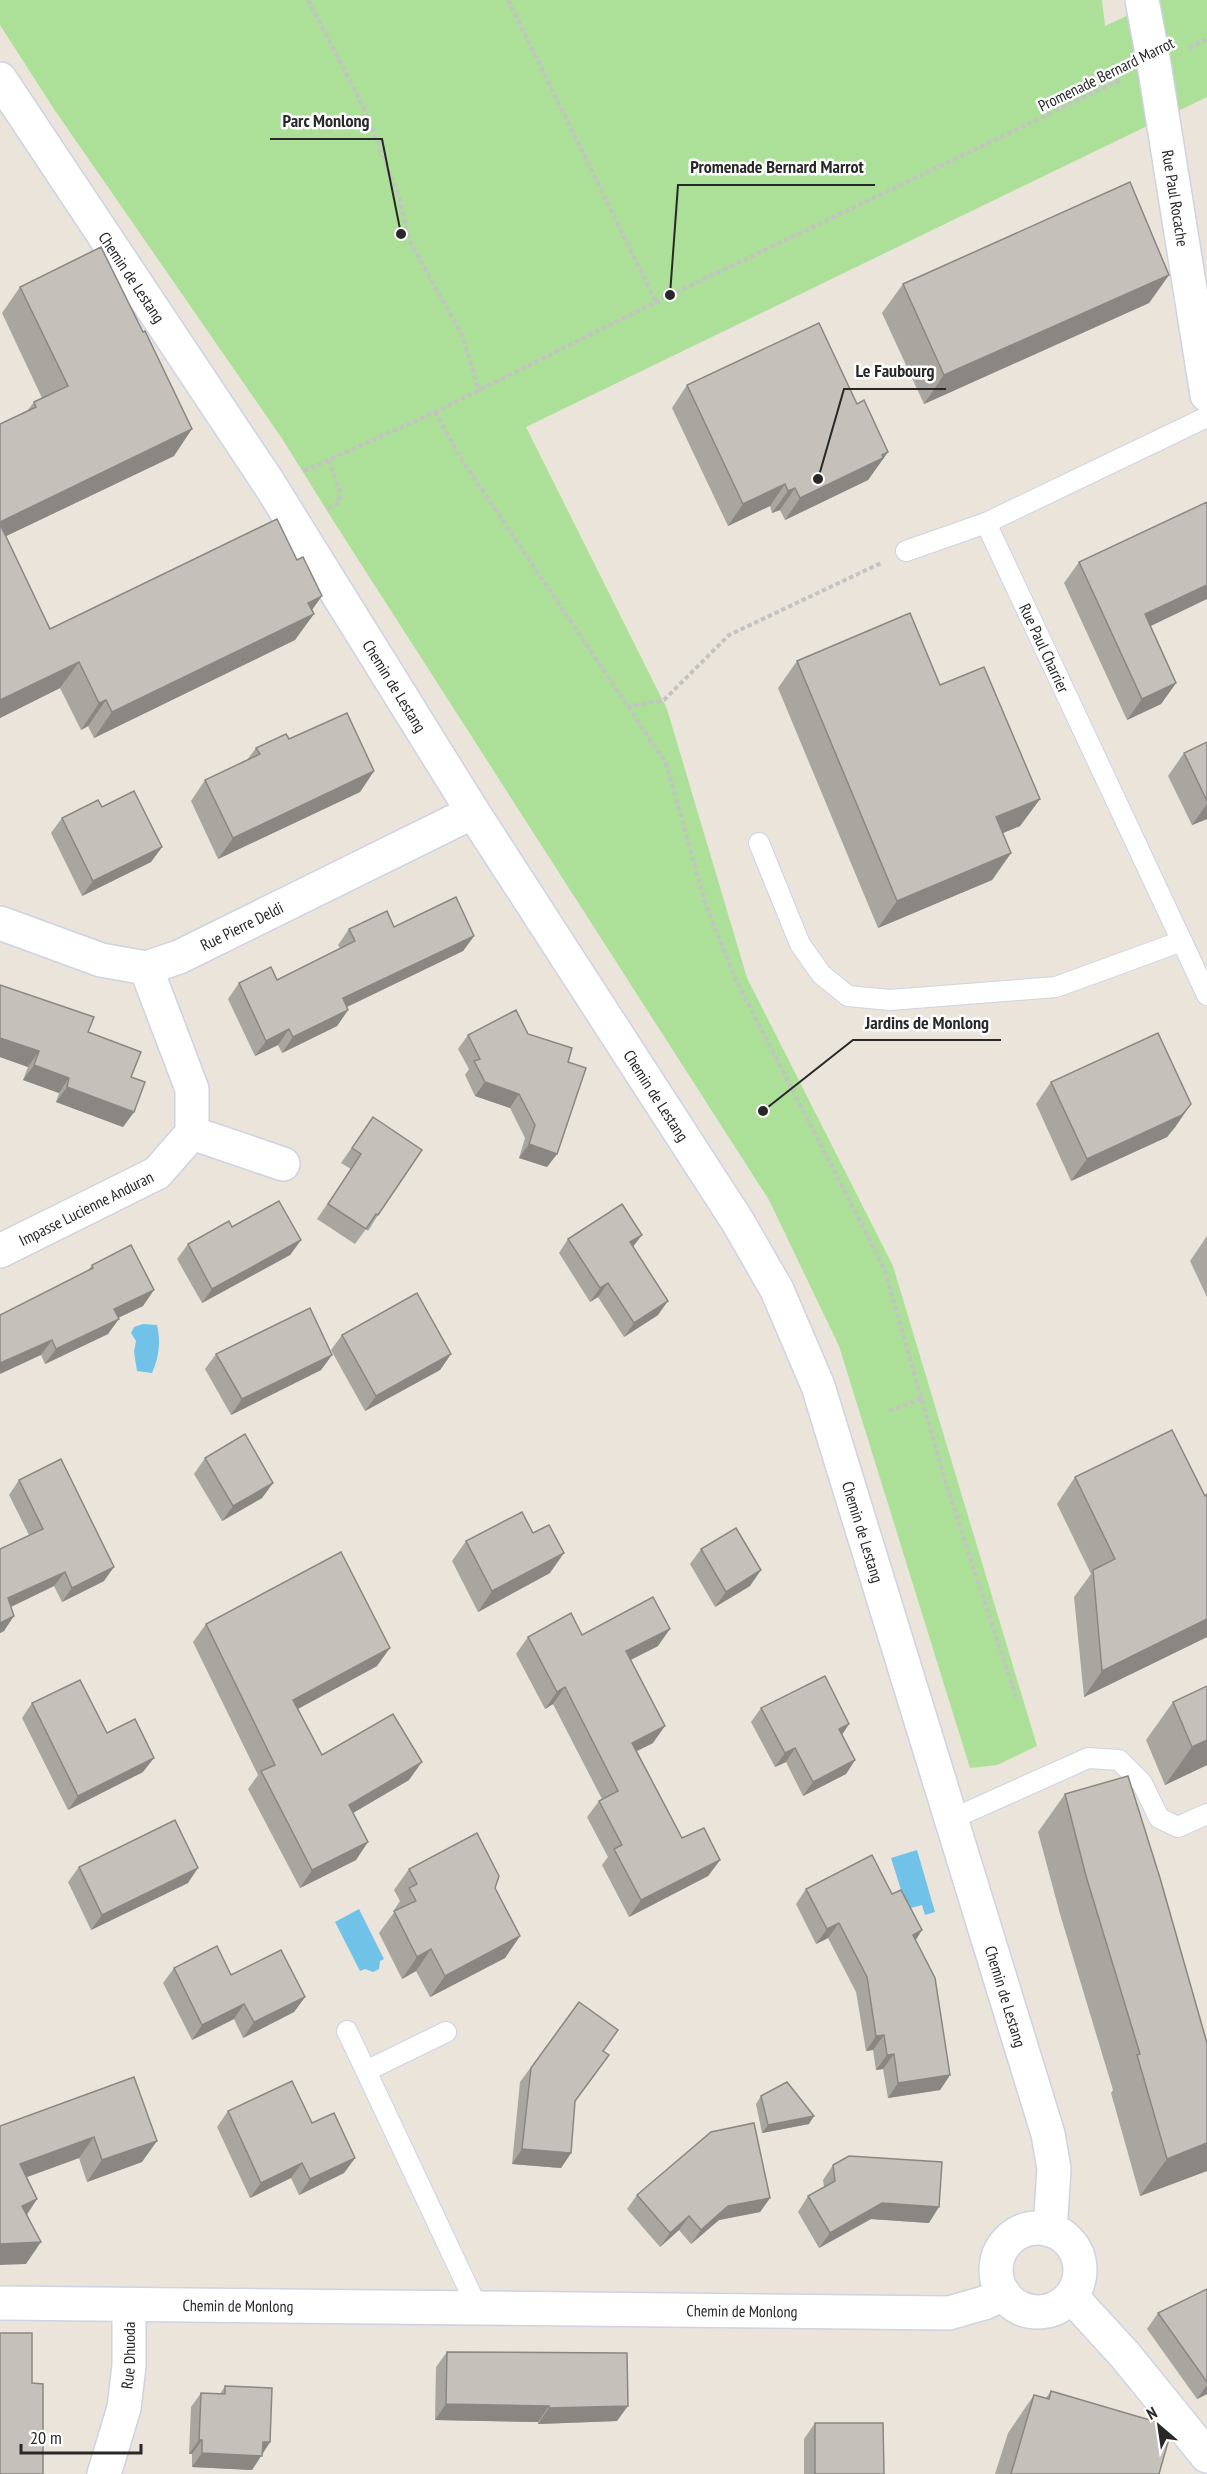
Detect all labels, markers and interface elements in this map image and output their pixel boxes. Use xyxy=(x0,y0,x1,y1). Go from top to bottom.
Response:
street label: Promenade Bernard Marrot xyxy=(1035,32,1178,116)
callout: Parc Monlong xyxy=(270,103,382,139)
text: Parc Monlong xyxy=(283,109,370,132)
callout: Promenade Bernard Marrot xyxy=(678,149,875,185)
street label: Rue Paul Rocache xyxy=(1158,149,1193,248)
text: Promenade Bernard Marrot xyxy=(690,155,865,178)
street label: Chemin de Lestang xyxy=(94,228,169,326)
callout: Le Faubourg xyxy=(844,353,946,389)
text: Le Faubourg xyxy=(856,359,934,382)
street label: Rue Paul Charrier xyxy=(1015,600,1074,696)
street label: Chemin de Lestang xyxy=(358,636,431,736)
street label: Rue Pierre Deldi xyxy=(197,897,286,955)
callout: Jardins de Monlong xyxy=(853,1004,1001,1040)
text: Jardins de Monlong xyxy=(864,1011,989,1034)
street label: Chemin de Lestang xyxy=(619,1046,693,1145)
street label: Impasse Lucienne Anduran xyxy=(15,1167,156,1250)
street label: Chemin de Lestang xyxy=(838,1479,888,1585)
street label: Chemin de Lestang xyxy=(981,1943,1031,2049)
street label: Chemin de Monlong xyxy=(182,2295,294,2316)
street label: Chemin de Monlong xyxy=(686,2300,798,2321)
street label: Rue Dhuoda xyxy=(116,2322,139,2390)
north arrow xyxy=(1129,2396,1189,2456)
text: N xyxy=(1143,2402,1160,2424)
scale bar xyxy=(21,2417,141,2455)
text: 20 m xyxy=(30,2426,62,2449)

